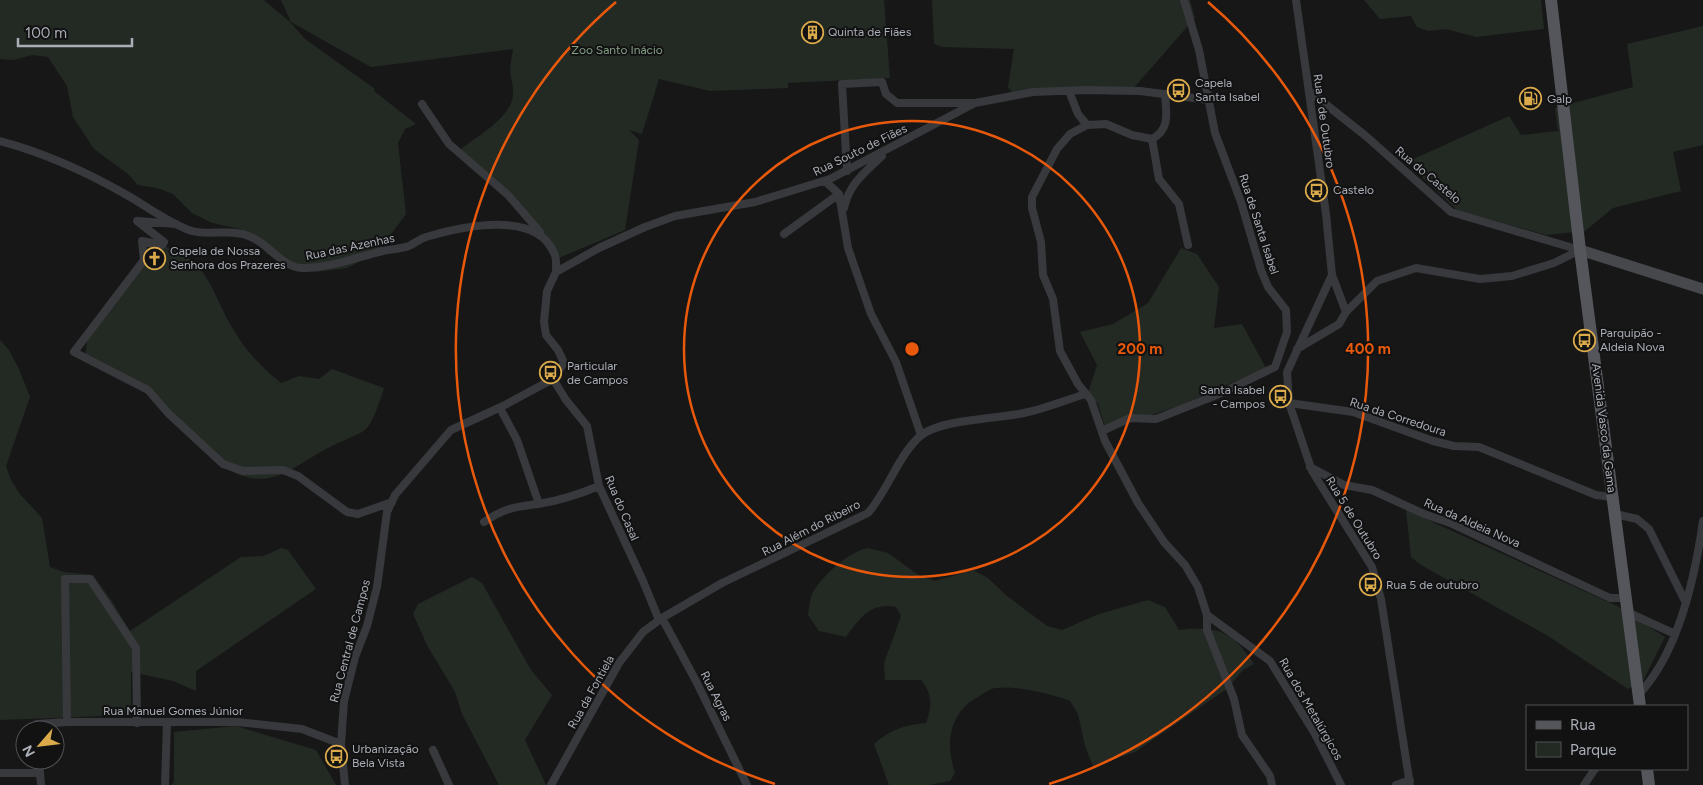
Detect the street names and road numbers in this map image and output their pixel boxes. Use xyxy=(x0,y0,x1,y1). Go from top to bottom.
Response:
street label: Rua 5 de Outubro xyxy=(1310,73,1338,169)
street label: Rua Souto de Fiães xyxy=(811,121,910,179)
street label: Rua do Castelo xyxy=(1392,144,1464,207)
street label: Rua de Santa Isabel xyxy=(1236,172,1282,276)
street label: Rua das Azenhas xyxy=(304,231,396,263)
street label: Avenida Vasco da Gama xyxy=(1589,363,1619,493)
street label: Rua da Corredoura xyxy=(1348,395,1448,439)
street label: Rua do Casal xyxy=(602,473,642,543)
street label: Rua 5 de Outubro xyxy=(1323,474,1385,562)
street label: Rua da Aldeia Nova xyxy=(1422,495,1522,551)
street label: Rua Além do Ribeiro xyxy=(760,497,863,559)
street label: Rua Central de Campos xyxy=(327,578,373,704)
street label: Rua da Fontiela xyxy=(565,653,617,731)
street label: Rua dos Metalúrgicos xyxy=(1276,656,1346,763)
street label: Rua Agras xyxy=(697,669,735,724)
street label: Rua Manuel Gomes Júnior xyxy=(103,704,243,718)

